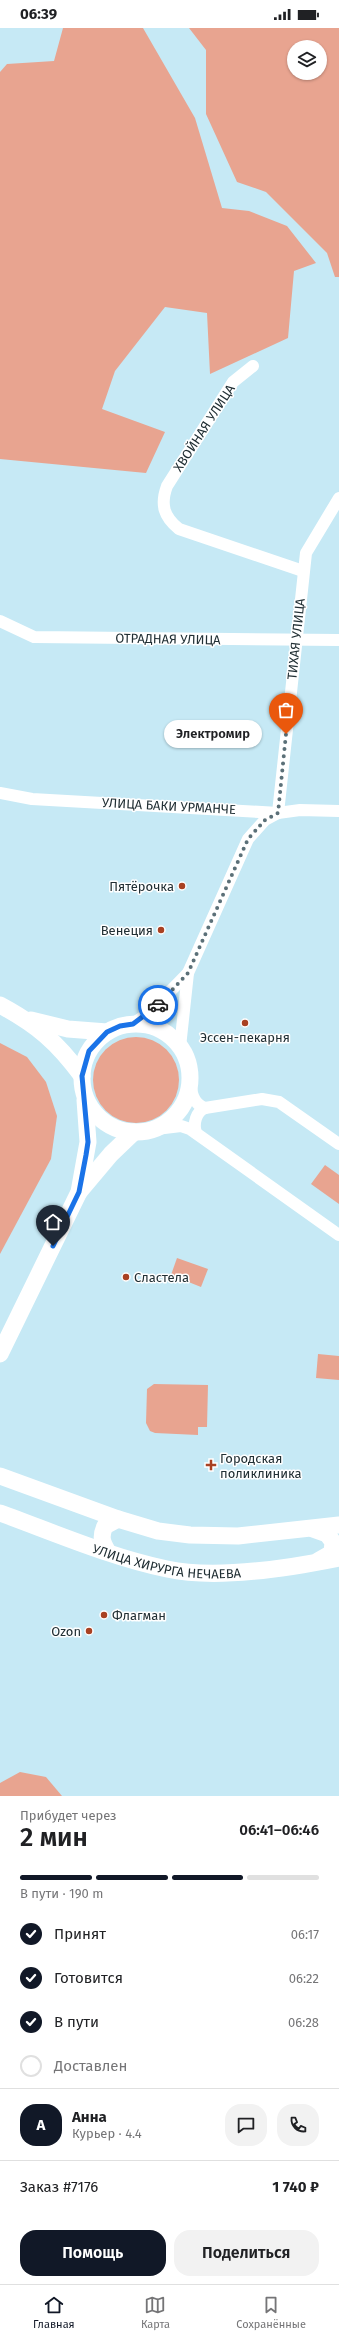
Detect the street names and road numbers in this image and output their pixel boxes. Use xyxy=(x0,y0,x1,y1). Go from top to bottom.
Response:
street label: ХВОЙНАЯ УЛИЦА xyxy=(170,381,238,474)
street label: ТИХАЯ УЛИЦА xyxy=(284,597,308,680)
street label: ОТРАДНАЯ УЛИЦА xyxy=(115,631,221,647)
street label: УЛИЦА БАКИ УРМАНЧЕ xyxy=(102,795,236,817)
street label: УЛИЦА ХИРУРГА НЕЧАЕВА xyxy=(91,1541,242,1581)

